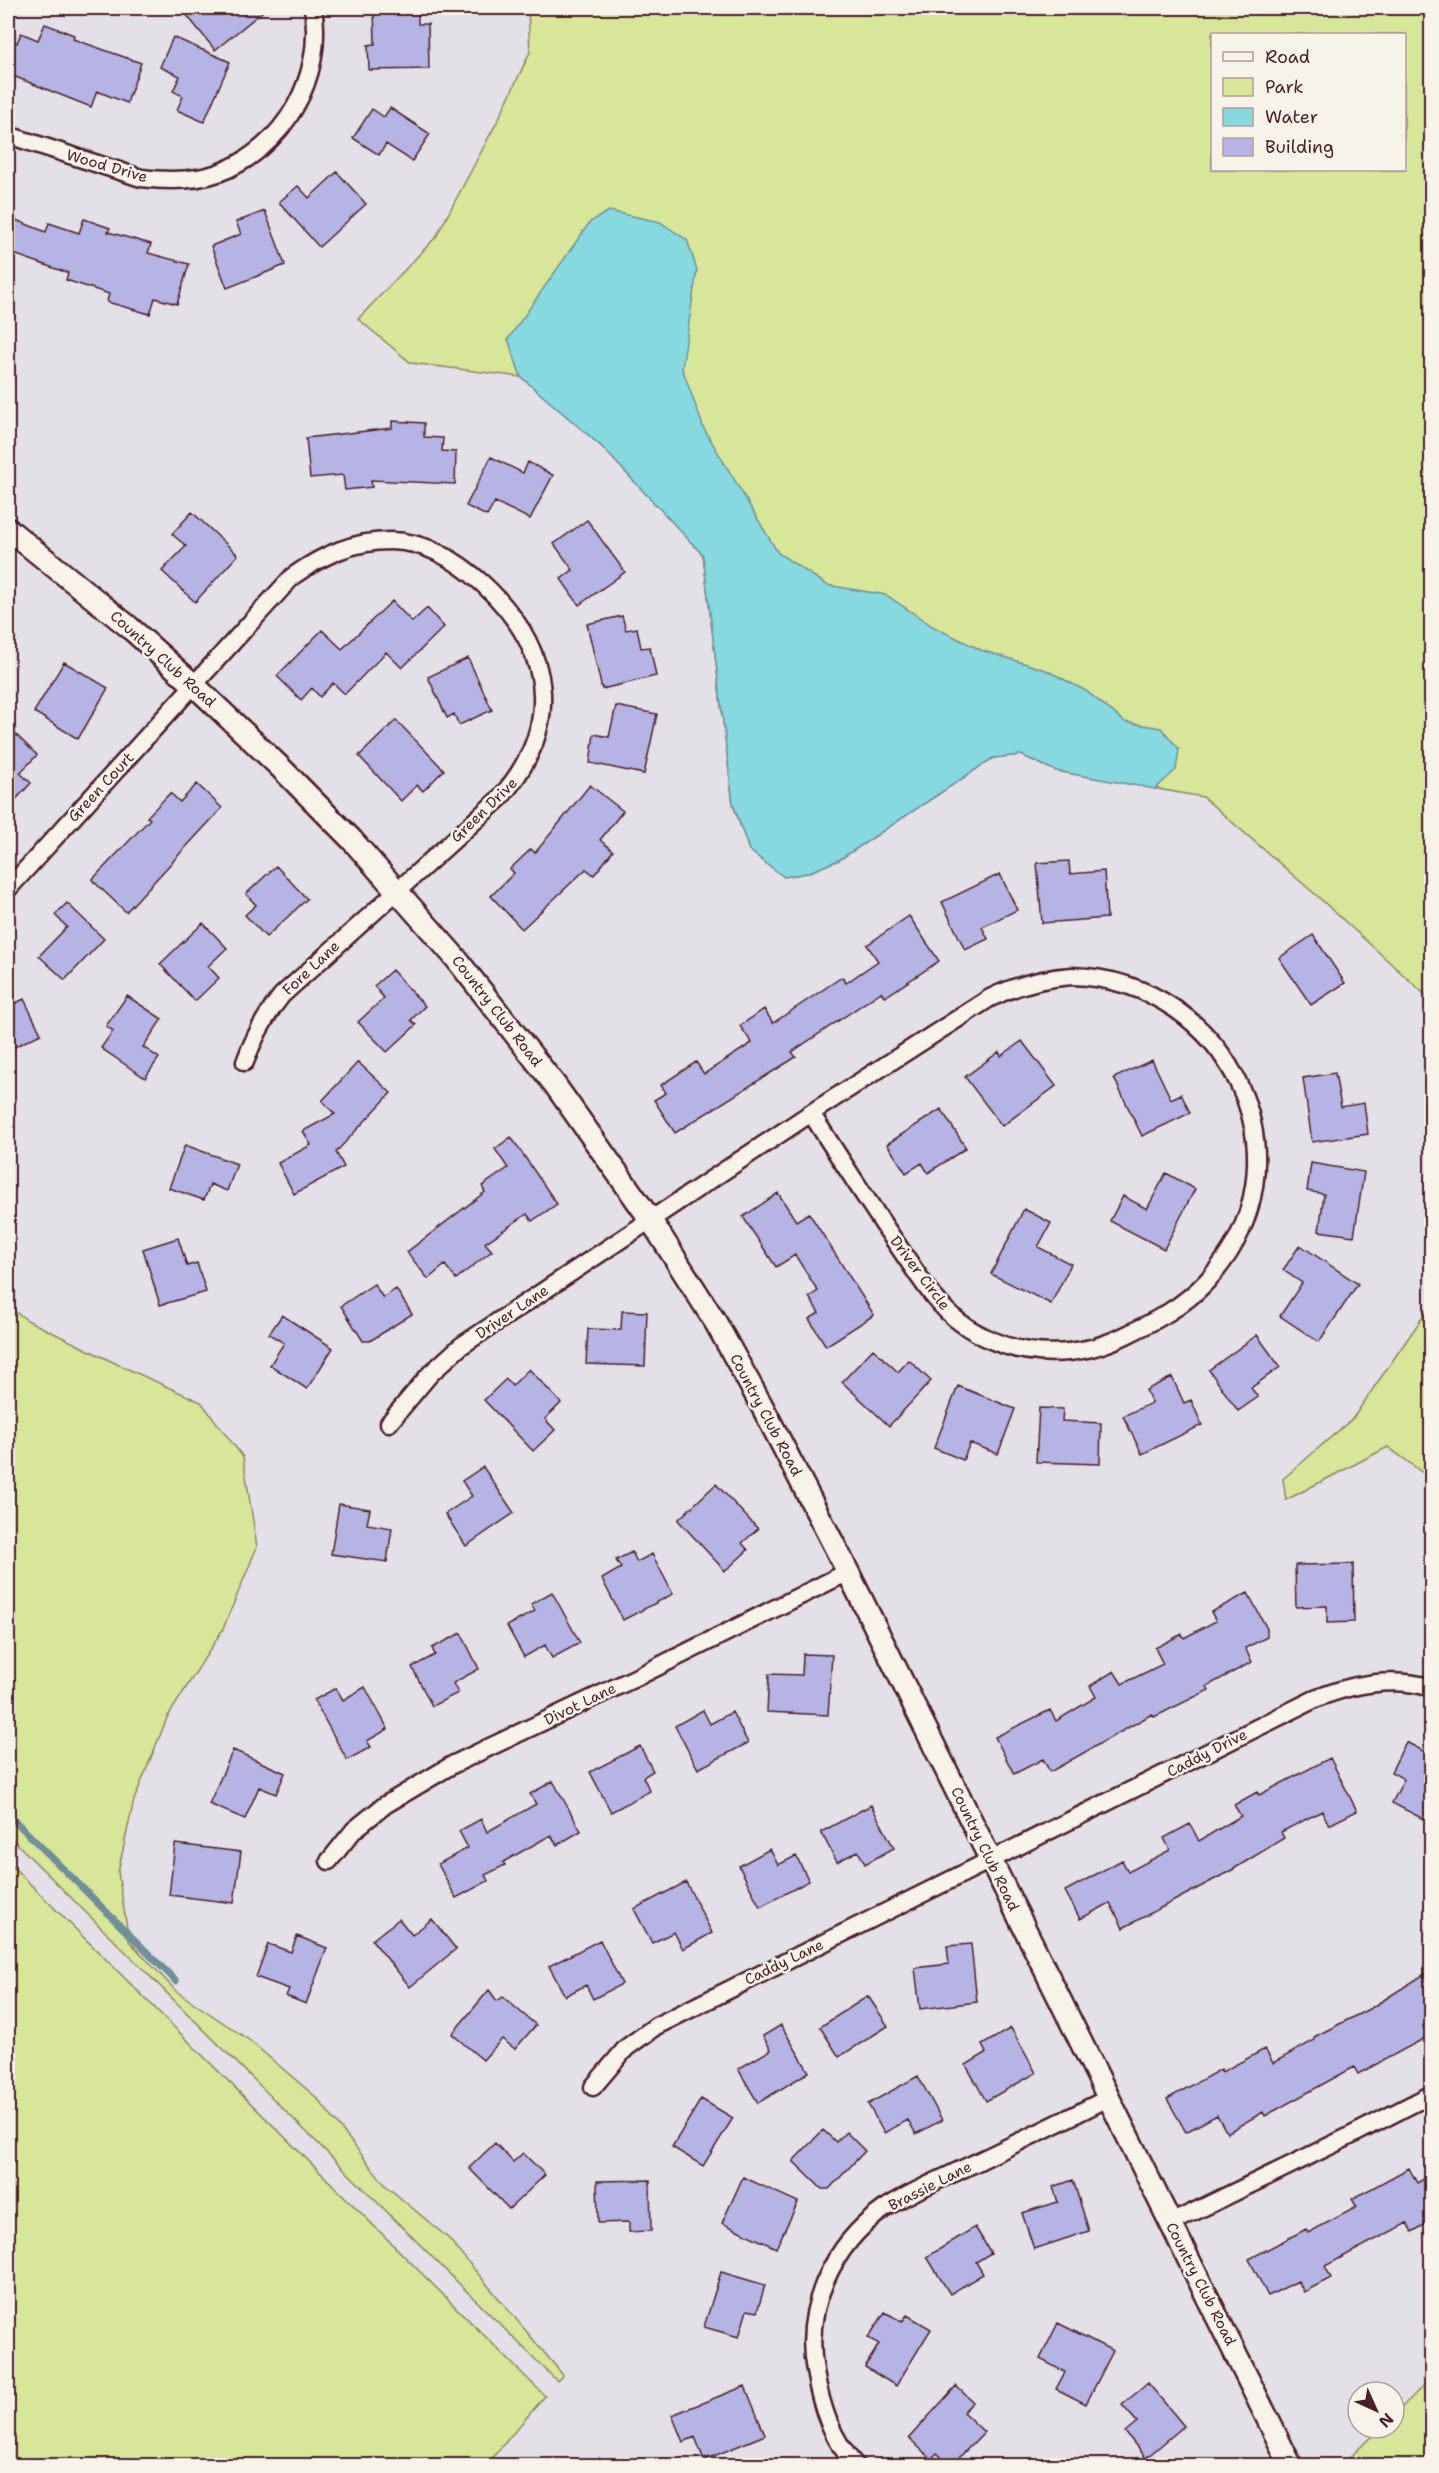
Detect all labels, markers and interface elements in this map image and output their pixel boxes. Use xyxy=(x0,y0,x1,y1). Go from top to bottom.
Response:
legend xyxy=(1211,33,1406,171)
text: Road xyxy=(1265,45,1310,69)
text: Park xyxy=(1265,75,1304,99)
text: Water xyxy=(1265,105,1318,129)
text: Building xyxy=(1265,135,1334,159)
street label: Wood Drive xyxy=(64,145,150,187)
street label: Country Club Road xyxy=(106,606,221,712)
street label: Green Court xyxy=(64,748,138,826)
street label: Green Drive xyxy=(446,773,522,847)
street label: Fore Lane xyxy=(278,936,344,1000)
street label: Country Club Road xyxy=(447,951,547,1071)
street label: Driver Circle xyxy=(885,1232,955,1314)
street label: Driver Lane xyxy=(472,1280,552,1344)
street label: Country Club Road xyxy=(725,1350,807,1480)
street label: Divot Lane xyxy=(541,1678,619,1730)
street label: Caddy Drive xyxy=(1163,1724,1251,1782)
street label: Country Club Road xyxy=(946,1784,1024,1915)
street label: Caddy Lane xyxy=(741,1934,827,1990)
street label: Brassie Lane xyxy=(885,2156,975,2216)
street label: Country Club Road xyxy=(1161,2219,1241,2350)
north arrow xyxy=(1346,2380,1406,2440)
text: N xyxy=(1374,2408,1398,2432)

